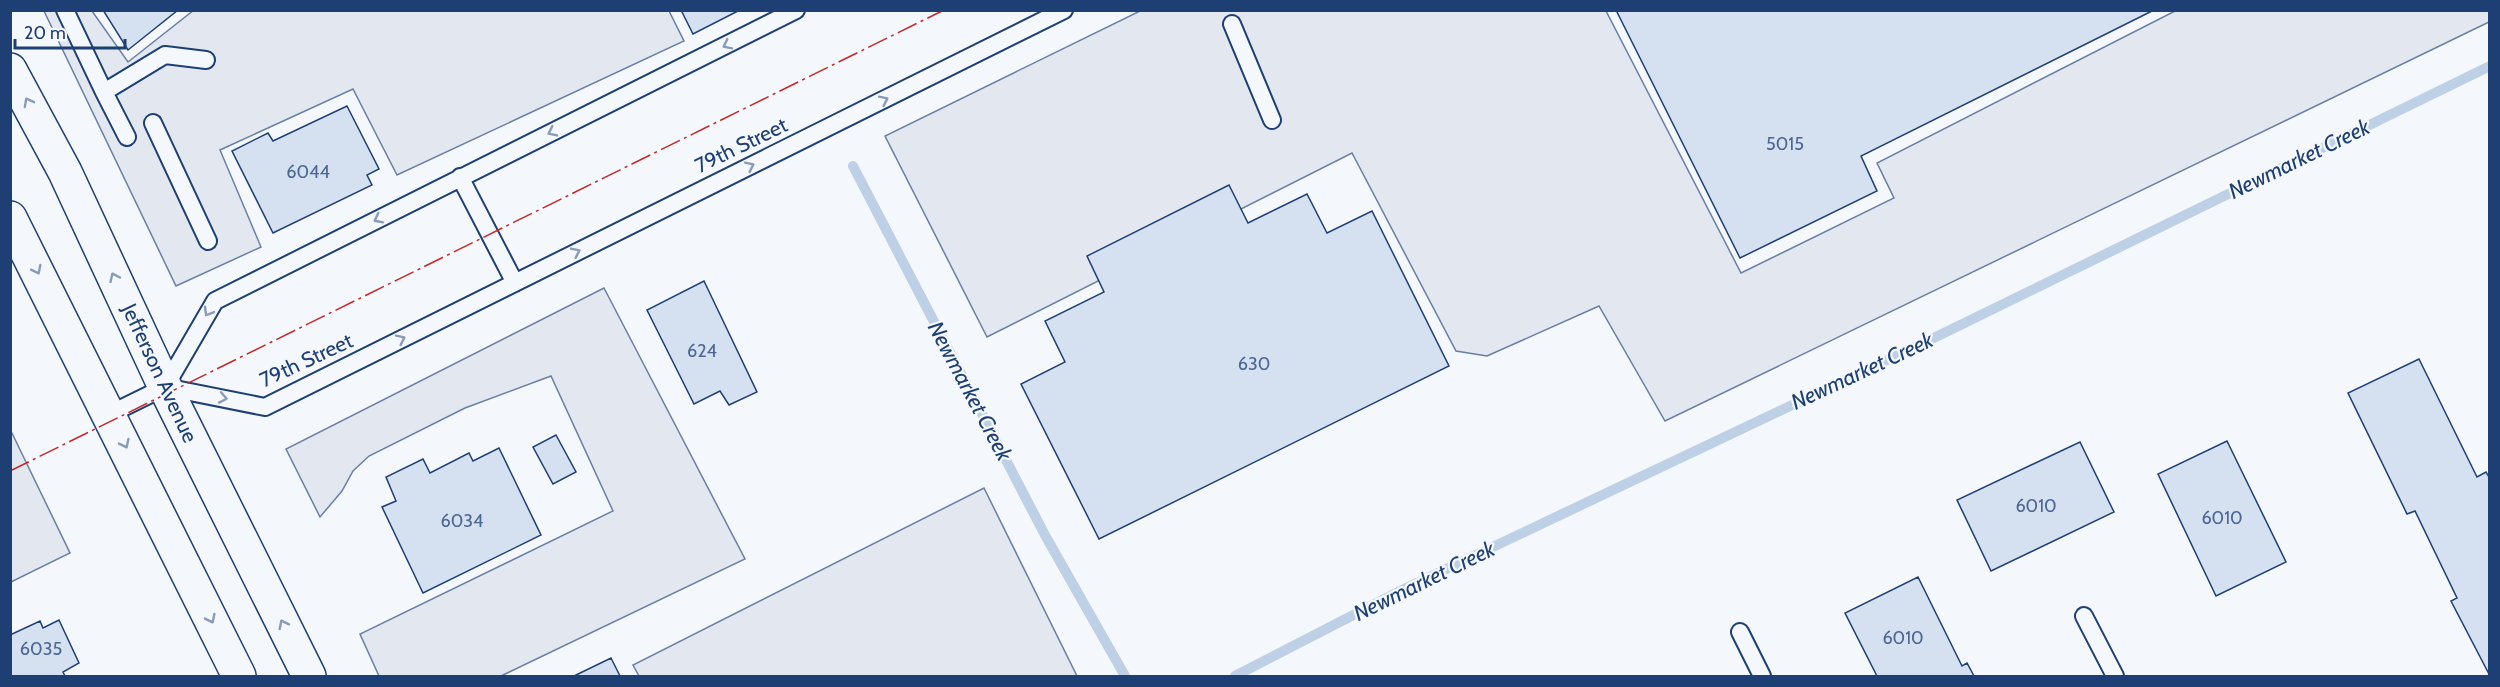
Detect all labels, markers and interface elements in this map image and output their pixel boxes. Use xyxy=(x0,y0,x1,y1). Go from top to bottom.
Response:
scale bar xyxy=(15,12,124,50)
text: 20 m xyxy=(24,22,66,44)
one-way arrow xyxy=(722,37,733,49)
one-way arrow xyxy=(878,95,889,107)
one-way arrow xyxy=(24,98,35,109)
street label: 79th Street xyxy=(691,112,791,178)
water label: Newmarket Creek xyxy=(2224,113,2375,205)
one-way arrow xyxy=(547,124,558,136)
house number: 5015 xyxy=(1766,133,1804,155)
house number: 6044 xyxy=(286,161,330,183)
one-way arrow xyxy=(744,161,755,173)
one-way arrow xyxy=(373,212,384,223)
one-way arrow xyxy=(569,248,580,260)
one-way arrow xyxy=(30,264,41,274)
one-way arrow xyxy=(110,273,122,284)
street label: Jefferson Avenue xyxy=(117,299,203,447)
one-way arrow xyxy=(204,306,216,316)
water label: Newmarket Creek xyxy=(922,317,1018,466)
water label: Newmarket Creek xyxy=(1787,326,1938,416)
street label: 79th Street xyxy=(256,328,356,392)
one-way arrow xyxy=(395,335,405,346)
house number: 624 xyxy=(687,340,717,362)
house number: 630 xyxy=(1238,353,1270,375)
one-way arrow xyxy=(218,391,228,404)
one-way arrow xyxy=(118,437,129,448)
house number: 6010 xyxy=(2015,495,2057,517)
house number: 6010 xyxy=(2201,507,2243,529)
house number: 6034 xyxy=(441,510,483,532)
water label: Newmarket Creek xyxy=(1349,535,1500,627)
one-way arrow xyxy=(203,613,215,624)
one-way arrow xyxy=(279,620,290,631)
house number: 6010 xyxy=(1882,627,1924,649)
house number: 6035 xyxy=(20,638,62,660)

